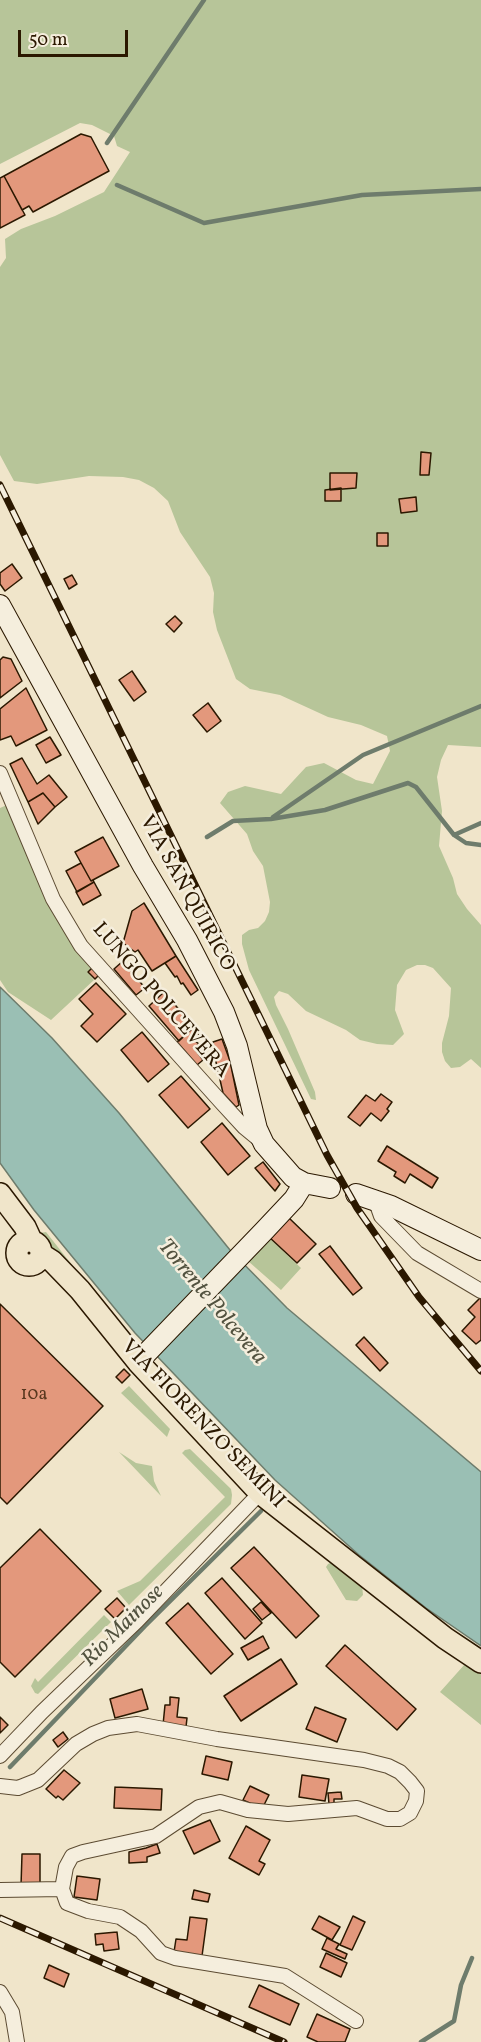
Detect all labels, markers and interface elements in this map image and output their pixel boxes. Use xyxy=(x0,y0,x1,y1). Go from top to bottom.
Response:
scale bar xyxy=(21,18,130,56)
text: 50 m xyxy=(29,28,68,53)
street label: VIA SAN QUIRICO xyxy=(133,812,239,976)
street label: LUNGO POLCEVERA xyxy=(86,918,234,1084)
water label: Torrente Polcevera xyxy=(151,1235,271,1371)
street label: VIA FIORENZO SEMINI xyxy=(115,1335,289,1515)
house number: 10a xyxy=(21,1385,47,1407)
water label: Rio Mainose xyxy=(77,1580,171,1674)

